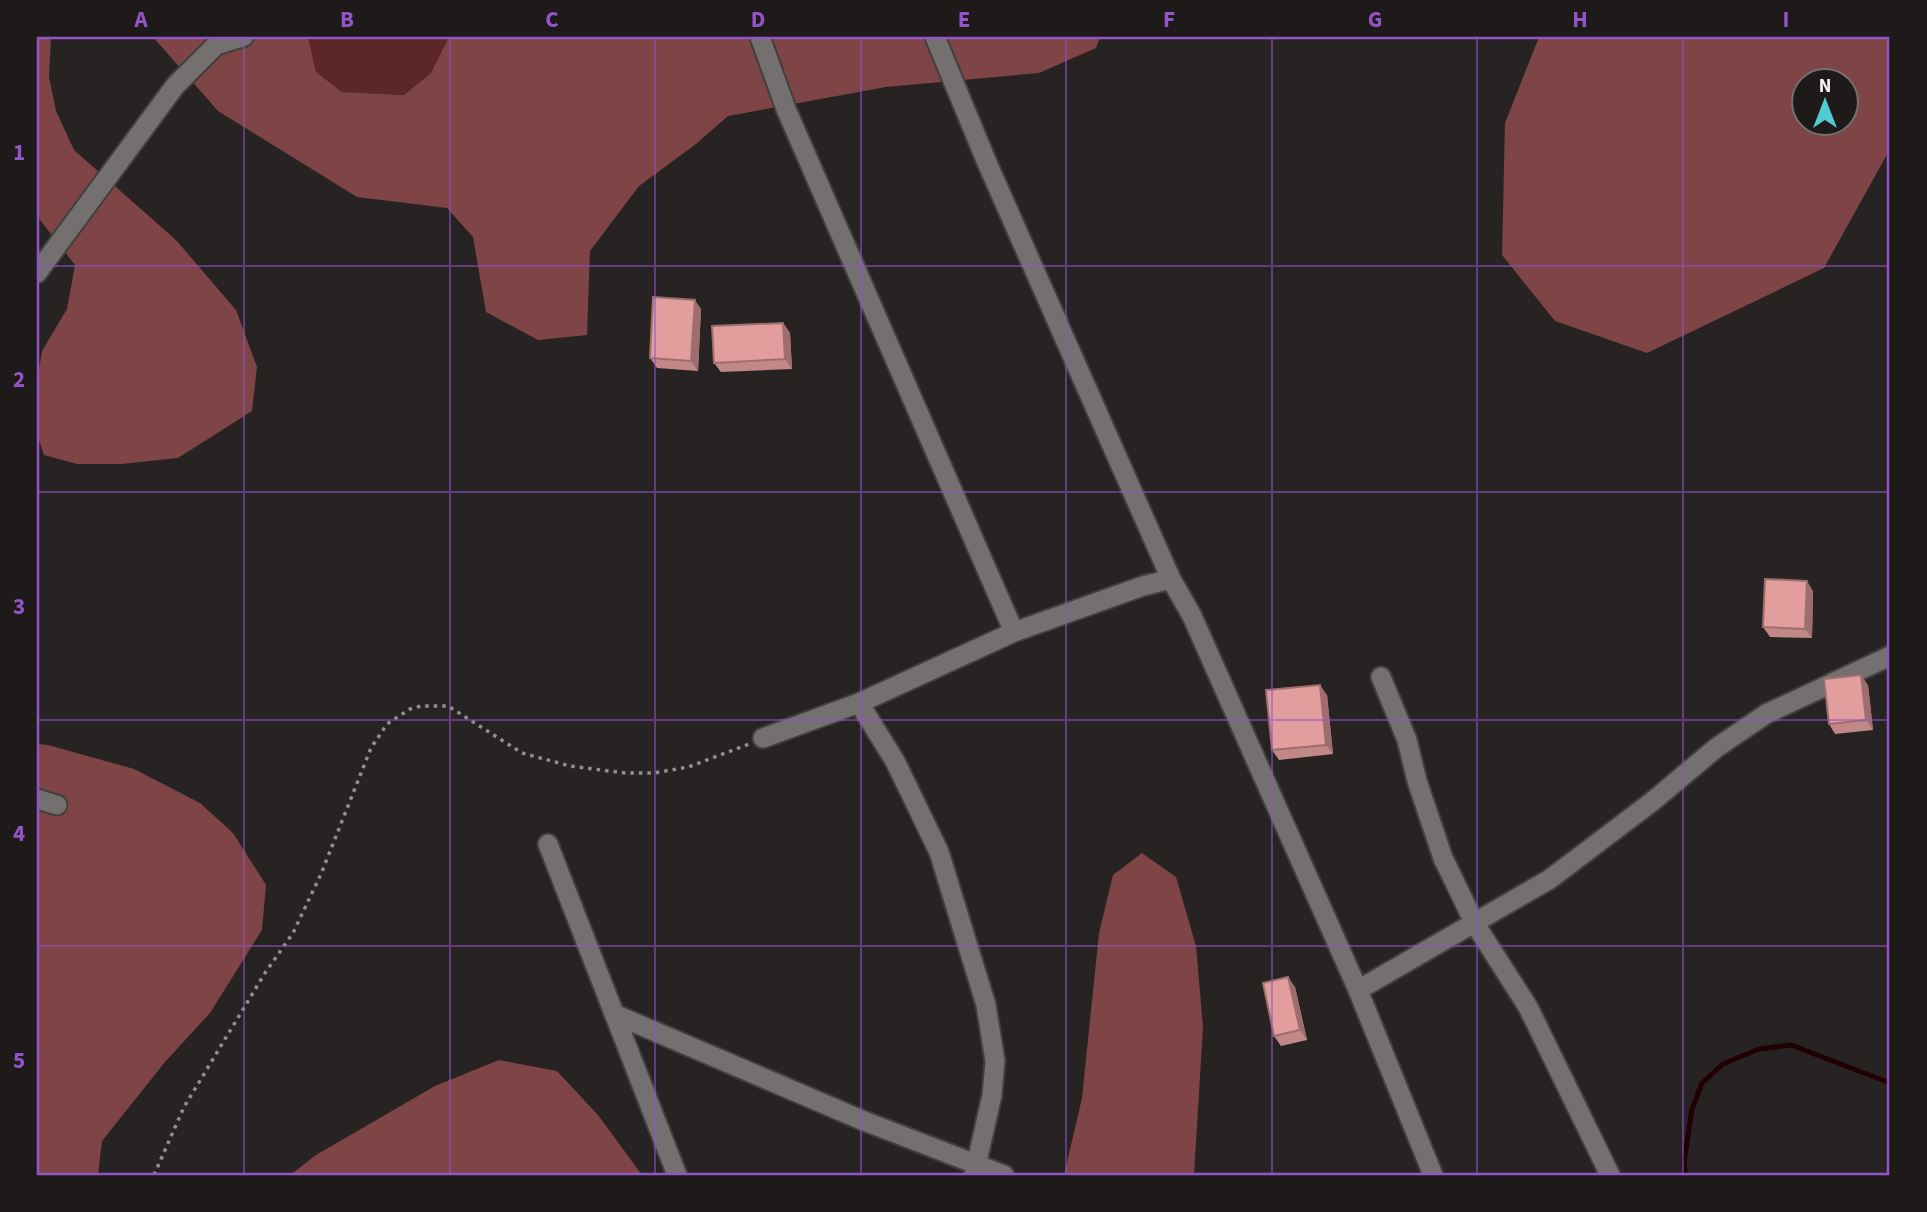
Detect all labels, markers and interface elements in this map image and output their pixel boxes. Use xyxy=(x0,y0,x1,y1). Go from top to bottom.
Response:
text: A xyxy=(133,3,148,36)
text: B xyxy=(340,3,354,36)
text: C xyxy=(545,3,559,36)
text: D xyxy=(751,3,765,36)
text: E xyxy=(958,3,970,36)
text: F xyxy=(1163,3,1175,36)
text: G xyxy=(1368,3,1382,36)
text: H xyxy=(1572,3,1588,36)
text: I xyxy=(1783,3,1789,36)
north arrow xyxy=(1790,66,1860,136)
text: N xyxy=(1819,73,1831,100)
text: 1 xyxy=(13,136,25,169)
text: 2 xyxy=(13,363,25,396)
text: 3 xyxy=(13,590,25,623)
text: 4 xyxy=(13,817,25,850)
text: 5 xyxy=(13,1044,25,1077)

